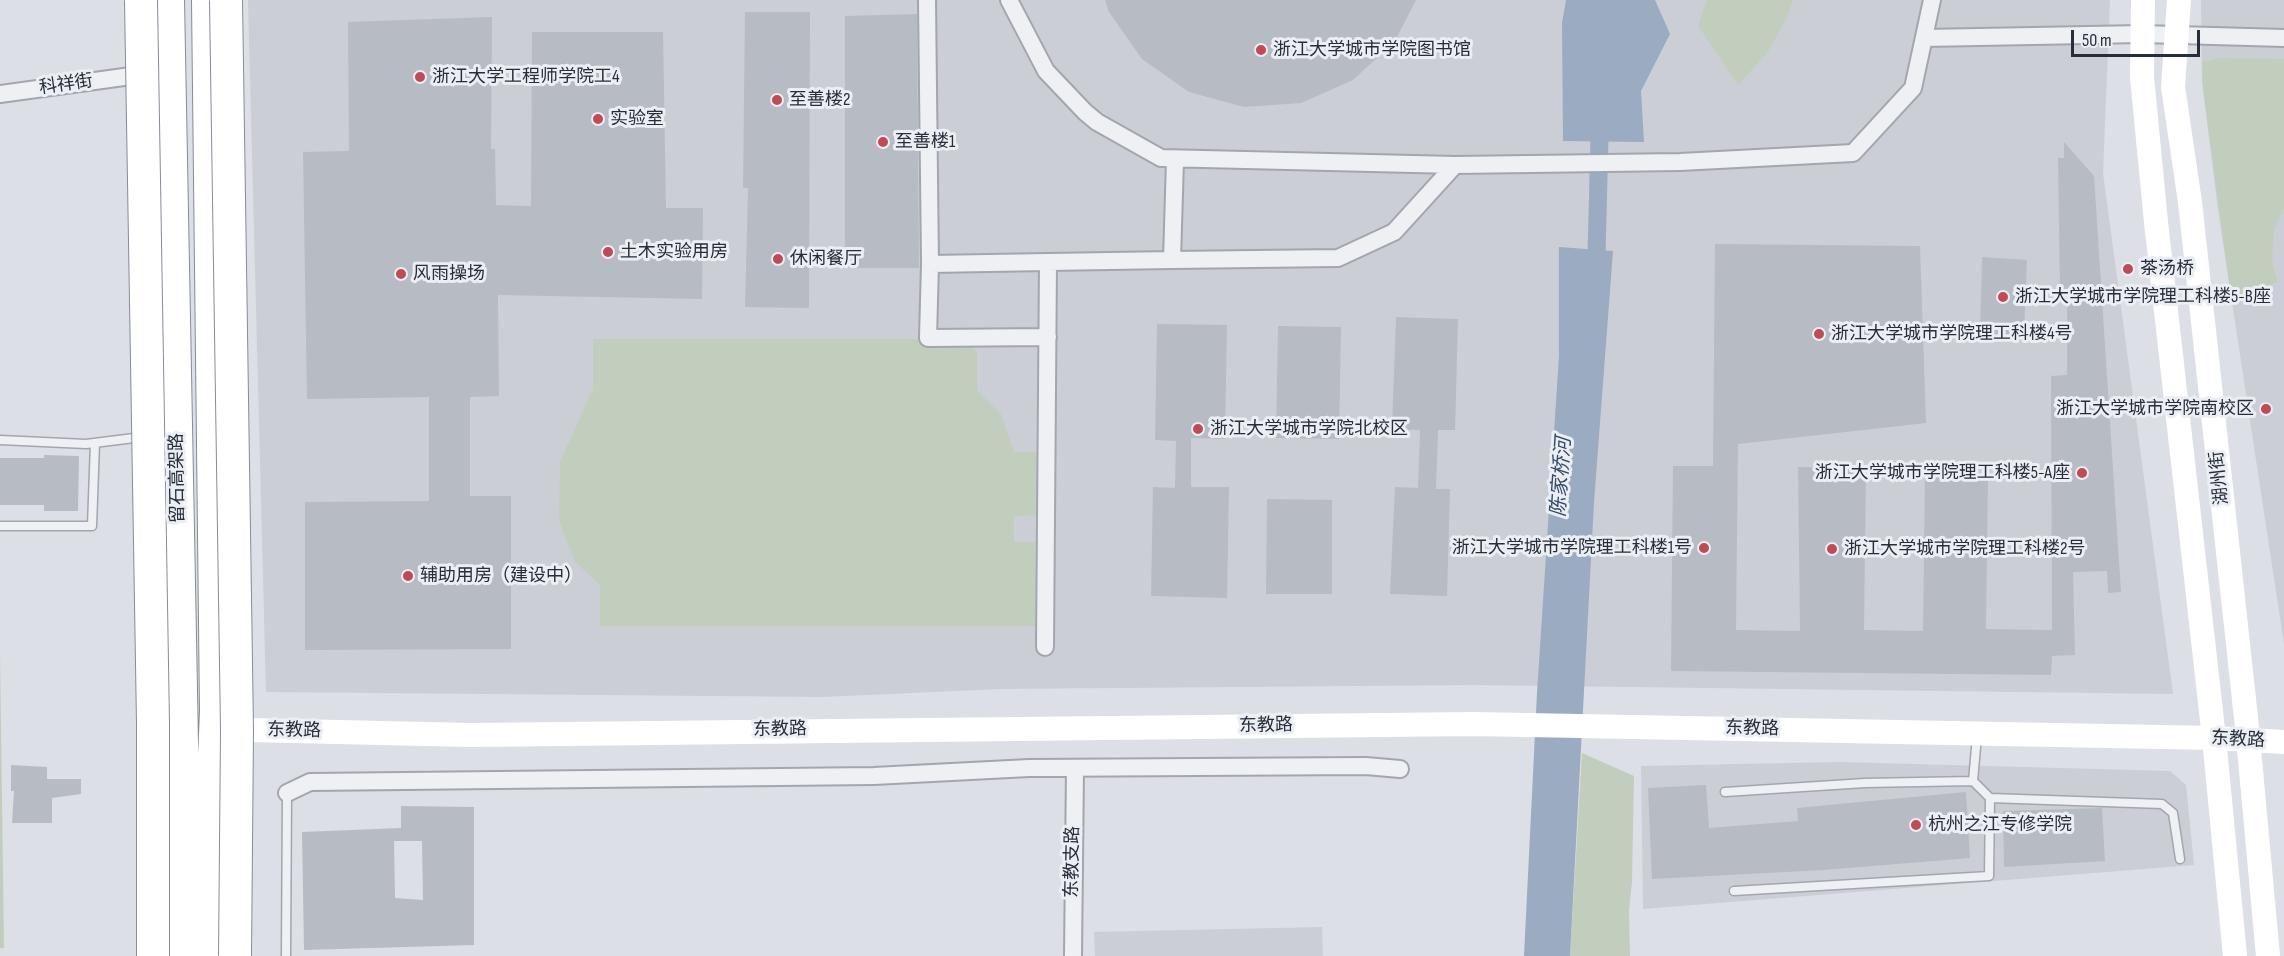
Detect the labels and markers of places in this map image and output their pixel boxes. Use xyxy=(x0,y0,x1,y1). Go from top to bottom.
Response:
place label: 浙江大学城市学院图书馆 xyxy=(1273,39,1471,61)
marker: 浙江大学城市学院图书馆 xyxy=(1254,43,1268,57)
place label: 浙江大学工程师学院工4 xyxy=(432,66,620,88)
marker: 浙江大学工程师学院工4 xyxy=(413,70,427,84)
place label: 至善楼2 xyxy=(789,89,850,111)
marker: 至善楼2 xyxy=(770,93,784,107)
place label: 实验室 xyxy=(610,108,664,130)
marker: 实验室 xyxy=(591,112,605,126)
place label: 至善楼1 xyxy=(895,131,955,153)
marker: 至善楼1 xyxy=(876,135,890,149)
place label: 土木实验用房 xyxy=(620,241,728,263)
marker: 土木实验用房 xyxy=(601,245,615,259)
place label: 休闲餐厅 xyxy=(790,248,862,270)
marker: 休闲餐厅 xyxy=(771,252,785,266)
place label: 茶汤桥 xyxy=(2140,258,2194,280)
marker: 茶汤桥 xyxy=(2121,262,2135,276)
place label: 风雨操场 xyxy=(413,263,485,285)
marker: 风雨操场 xyxy=(394,267,408,281)
place label: 浙江大学城市学院理工科楼5-B座 xyxy=(2015,286,2271,308)
marker: 浙江大学城市学院理工科楼5-B座 xyxy=(1996,290,2010,304)
place label: 浙江大学城市学院理工科楼4号 xyxy=(1831,323,2073,345)
marker: 浙江大学城市学院理工科楼4号 xyxy=(1812,327,1826,341)
place label: 浙江大学城市学院南校区 xyxy=(2056,398,2254,420)
marker: 浙江大学城市学院南校区 xyxy=(2259,402,2273,416)
place label: 浙江大学城市学院北校区 xyxy=(1210,418,1408,440)
marker: 浙江大学城市学院北校区 xyxy=(1191,422,1205,436)
place label: 浙江大学城市学院理工科楼5-A座 xyxy=(1815,462,2070,484)
marker: 浙江大学城市学院理工科楼5-A座 xyxy=(2075,466,2089,480)
place label: 浙江大学城市学院理工科楼1号 xyxy=(1452,537,1692,559)
place label: 浙江大学城市学院理工科楼2号 xyxy=(1844,538,2085,560)
marker: 浙江大学城市学院理工科楼1号 xyxy=(1697,541,1711,555)
marker: 浙江大学城市学院理工科楼2号 xyxy=(1825,542,1839,556)
place label: 辅助用房（建设中） xyxy=(420,565,582,587)
marker: 辅助用房（建设中） xyxy=(401,569,415,583)
place label: 杭州之江专修学院 xyxy=(1928,814,2072,836)
marker: 杭州之江专修学院 xyxy=(1909,818,1923,832)

